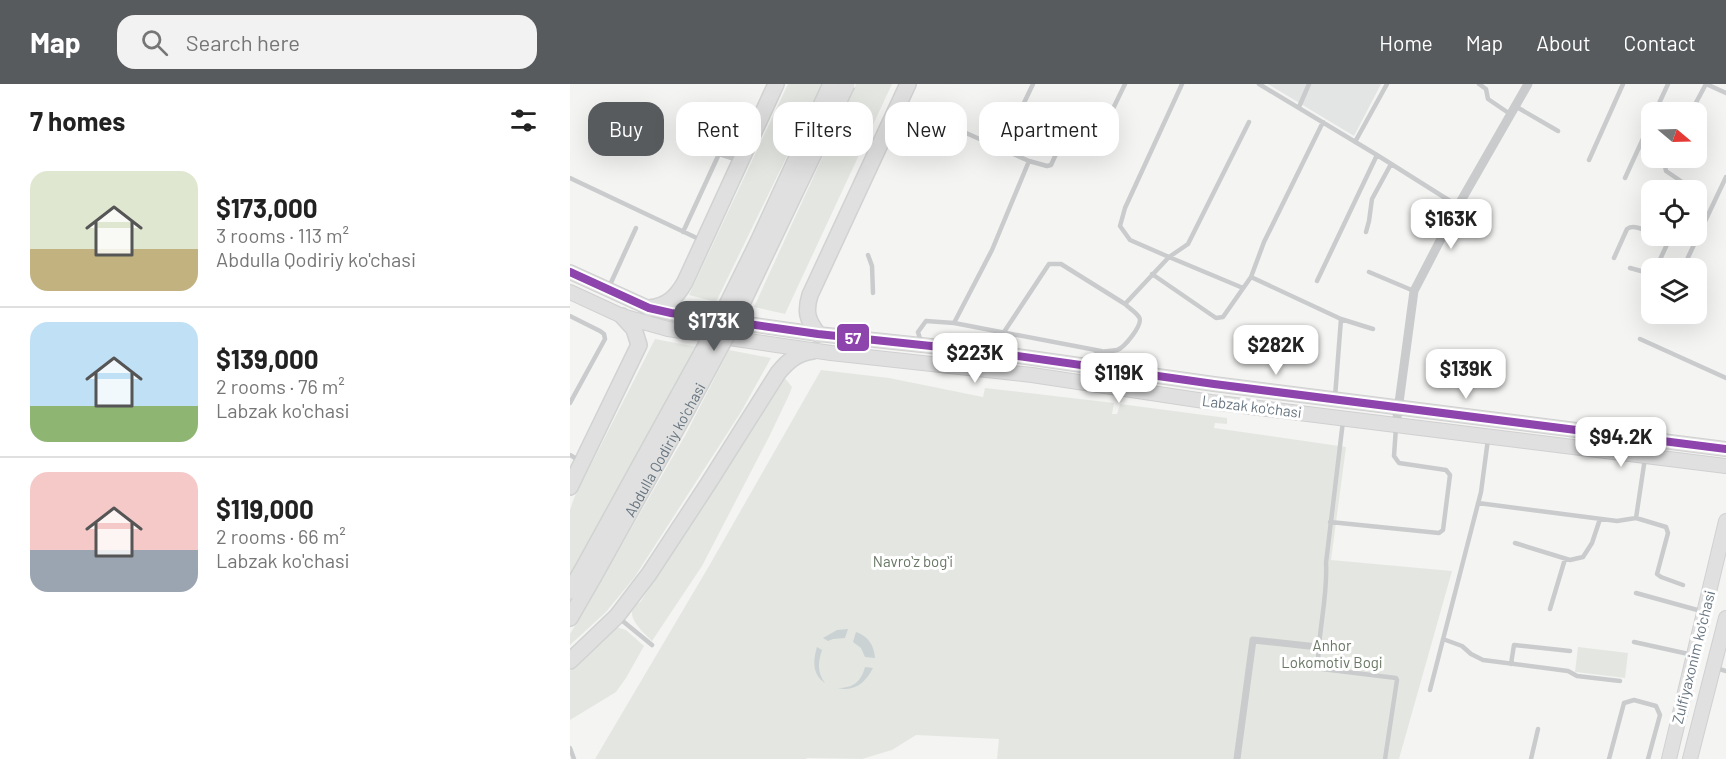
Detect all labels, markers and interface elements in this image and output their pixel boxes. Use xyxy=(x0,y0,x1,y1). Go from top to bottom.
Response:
search box xyxy=(117,15,537,69)
text: Map xyxy=(30,25,81,59)
icon: search xyxy=(138,26,171,59)
text: Search here xyxy=(186,29,300,55)
text: Home xyxy=(1379,30,1433,55)
text: Map xyxy=(1466,30,1503,55)
text: About xyxy=(1536,30,1591,55)
text: Contact xyxy=(1624,30,1696,55)
chip: Buy xyxy=(588,102,664,156)
chip: Rent xyxy=(676,102,761,156)
chip: Filters xyxy=(773,102,873,156)
chip: New xyxy=(885,102,967,156)
chip: Apartment xyxy=(979,102,1119,156)
north arrow xyxy=(1641,102,1707,168)
map controls xyxy=(1641,102,1707,324)
icon: filters xyxy=(507,104,540,137)
text: 7 homes xyxy=(30,105,125,136)
button: locate xyxy=(1641,180,1707,246)
text: $173,000 xyxy=(216,192,318,223)
icon: home xyxy=(78,195,150,267)
pin: $163K xyxy=(1409,199,1493,250)
text: $163K xyxy=(1425,206,1477,230)
text: 3 rooms · 113 m² xyxy=(216,223,349,247)
text: Abdulla Qodiriy ko'chasi xyxy=(216,247,416,271)
button: layers xyxy=(1641,258,1707,324)
pin: $173K xyxy=(672,301,756,352)
text: $173K xyxy=(688,308,740,332)
line badge: 57 xyxy=(836,323,870,352)
pin: $282K xyxy=(1234,325,1318,376)
text: 57 xyxy=(845,328,861,347)
text: $282K xyxy=(1247,332,1305,356)
pin: $223K xyxy=(933,333,1017,384)
text: $223K xyxy=(947,340,1003,364)
text: $139,000 xyxy=(216,343,319,374)
icon: home xyxy=(78,346,150,418)
pin: $139K xyxy=(1424,349,1508,400)
pin: $119K xyxy=(1077,353,1161,404)
text: $139K xyxy=(1440,356,1492,380)
text: $119K xyxy=(1095,360,1143,384)
text: 2 rooms · 76 m² xyxy=(216,374,345,398)
street label: Abdulla Qodiriy ko'chasi xyxy=(620,380,709,520)
street label: Labzak ko'chasi xyxy=(1201,391,1303,421)
text: Labzak ko'chasi xyxy=(216,398,350,422)
pin: $94.2K xyxy=(1572,417,1670,468)
text: $94.2K xyxy=(1589,424,1653,448)
text: $119,000 xyxy=(216,493,314,524)
icon: home xyxy=(78,496,150,568)
text: 2 rooms · 66 m² xyxy=(216,524,346,548)
text: Labzak ko'chasi xyxy=(216,548,350,572)
park label: Navroʻz bogʻi xyxy=(873,552,953,570)
street label: Zulfiyaxonim ko'chasi xyxy=(1668,589,1718,725)
park label: Anhor Lokomotiv Bogi xyxy=(1281,636,1383,671)

